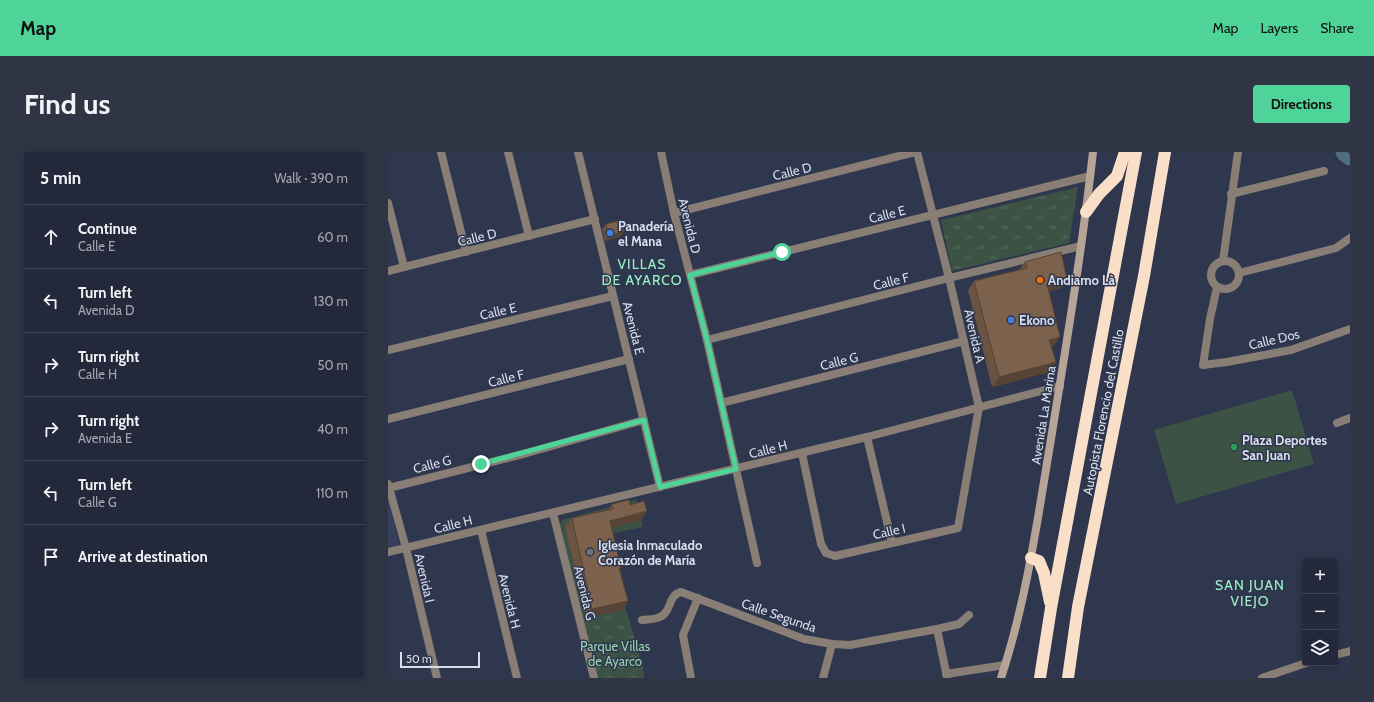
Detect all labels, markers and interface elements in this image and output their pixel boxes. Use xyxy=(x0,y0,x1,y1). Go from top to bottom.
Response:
text: Map xyxy=(20,17,56,40)
text: Map xyxy=(1213,19,1238,37)
text: Layers xyxy=(1260,19,1298,37)
text: Share xyxy=(1320,19,1354,37)
button: Directions xyxy=(1253,85,1350,123)
text: Find us xyxy=(24,87,110,121)
street label: Calle D xyxy=(771,158,813,184)
text: 5 min xyxy=(40,168,81,188)
text: Walk · 390 m xyxy=(274,170,348,186)
street label: Avenida D xyxy=(675,197,705,255)
street label: Calle E xyxy=(867,202,907,226)
place label: Panadería el Mana xyxy=(618,218,674,249)
text: Continue xyxy=(78,220,137,238)
street label: Calle D xyxy=(456,224,498,250)
icon: ahead xyxy=(40,226,62,248)
marker: Panadería el Mana xyxy=(605,228,615,238)
text: 60 m xyxy=(317,229,348,245)
text: Calle E xyxy=(78,238,115,254)
route start xyxy=(773,243,791,261)
district label: VILLAS DE AYARCO xyxy=(601,255,683,289)
street label: Calle F xyxy=(871,269,911,293)
place label: Andiamo Là xyxy=(1048,272,1115,288)
marker: Andiamo Là xyxy=(1035,275,1045,285)
text: Turn left xyxy=(78,284,132,302)
icon: left xyxy=(40,290,62,312)
text: 130 m xyxy=(313,293,348,309)
street label: Calle E xyxy=(478,299,518,323)
street label: Avenida E xyxy=(620,300,648,356)
text: Avenida D xyxy=(78,302,134,318)
street label: Avenida A xyxy=(961,307,989,365)
place label: Ekono xyxy=(1019,312,1055,328)
marker: Ekono xyxy=(1006,315,1016,325)
street label: Calle Dos xyxy=(1247,325,1302,353)
street label: Autopista Florencio del Castillo xyxy=(1079,328,1127,496)
text: Turn right xyxy=(78,348,139,366)
street label: Calle G xyxy=(818,349,860,373)
icon: right xyxy=(40,354,62,376)
text: 50 m xyxy=(318,357,348,373)
street label: Avenida La Marina xyxy=(1027,364,1059,465)
text: Calle H xyxy=(78,366,117,382)
street label: Calle F xyxy=(486,366,526,390)
text: Turn right xyxy=(78,412,139,430)
icon: right xyxy=(40,418,62,440)
text: 40 m xyxy=(317,421,348,437)
text: Avenida E xyxy=(78,430,132,446)
place label: Plaza Deportes San Juan xyxy=(1242,432,1327,463)
street label: Calle H xyxy=(747,437,789,461)
marker: Plaza Deportes San Juan xyxy=(1229,442,1239,452)
street label: Calle G xyxy=(411,452,453,476)
route end xyxy=(472,455,490,473)
text: Turn left xyxy=(78,476,132,494)
icon: left xyxy=(40,482,62,504)
text: 110 m xyxy=(316,485,348,501)
text: Calle G xyxy=(78,494,117,510)
street label: Calle H xyxy=(432,512,474,536)
street label: Calle I xyxy=(871,519,907,543)
place label: Iglesia Inmaculado Corazón de María xyxy=(598,537,703,568)
icon: arrive xyxy=(40,546,62,568)
marker: Iglesia Inmaculado Corazón de María xyxy=(585,547,595,557)
text: Arrive at destination xyxy=(78,548,208,566)
street label: Avenida I xyxy=(412,552,438,604)
map controls xyxy=(1302,558,1338,666)
button: + xyxy=(1302,558,1338,594)
street label: Avenida G xyxy=(571,564,600,622)
street label: Avenida H xyxy=(495,572,525,630)
district label: SAN JUAN VIEJO xyxy=(1215,576,1285,610)
button: − xyxy=(1302,594,1338,630)
street label: Calle Segunda xyxy=(739,595,819,636)
button: layers xyxy=(1302,630,1338,666)
park label: Parque Villas de Ayarco xyxy=(580,638,651,669)
scale bar xyxy=(400,650,480,669)
text: 50 m xyxy=(406,652,432,666)

